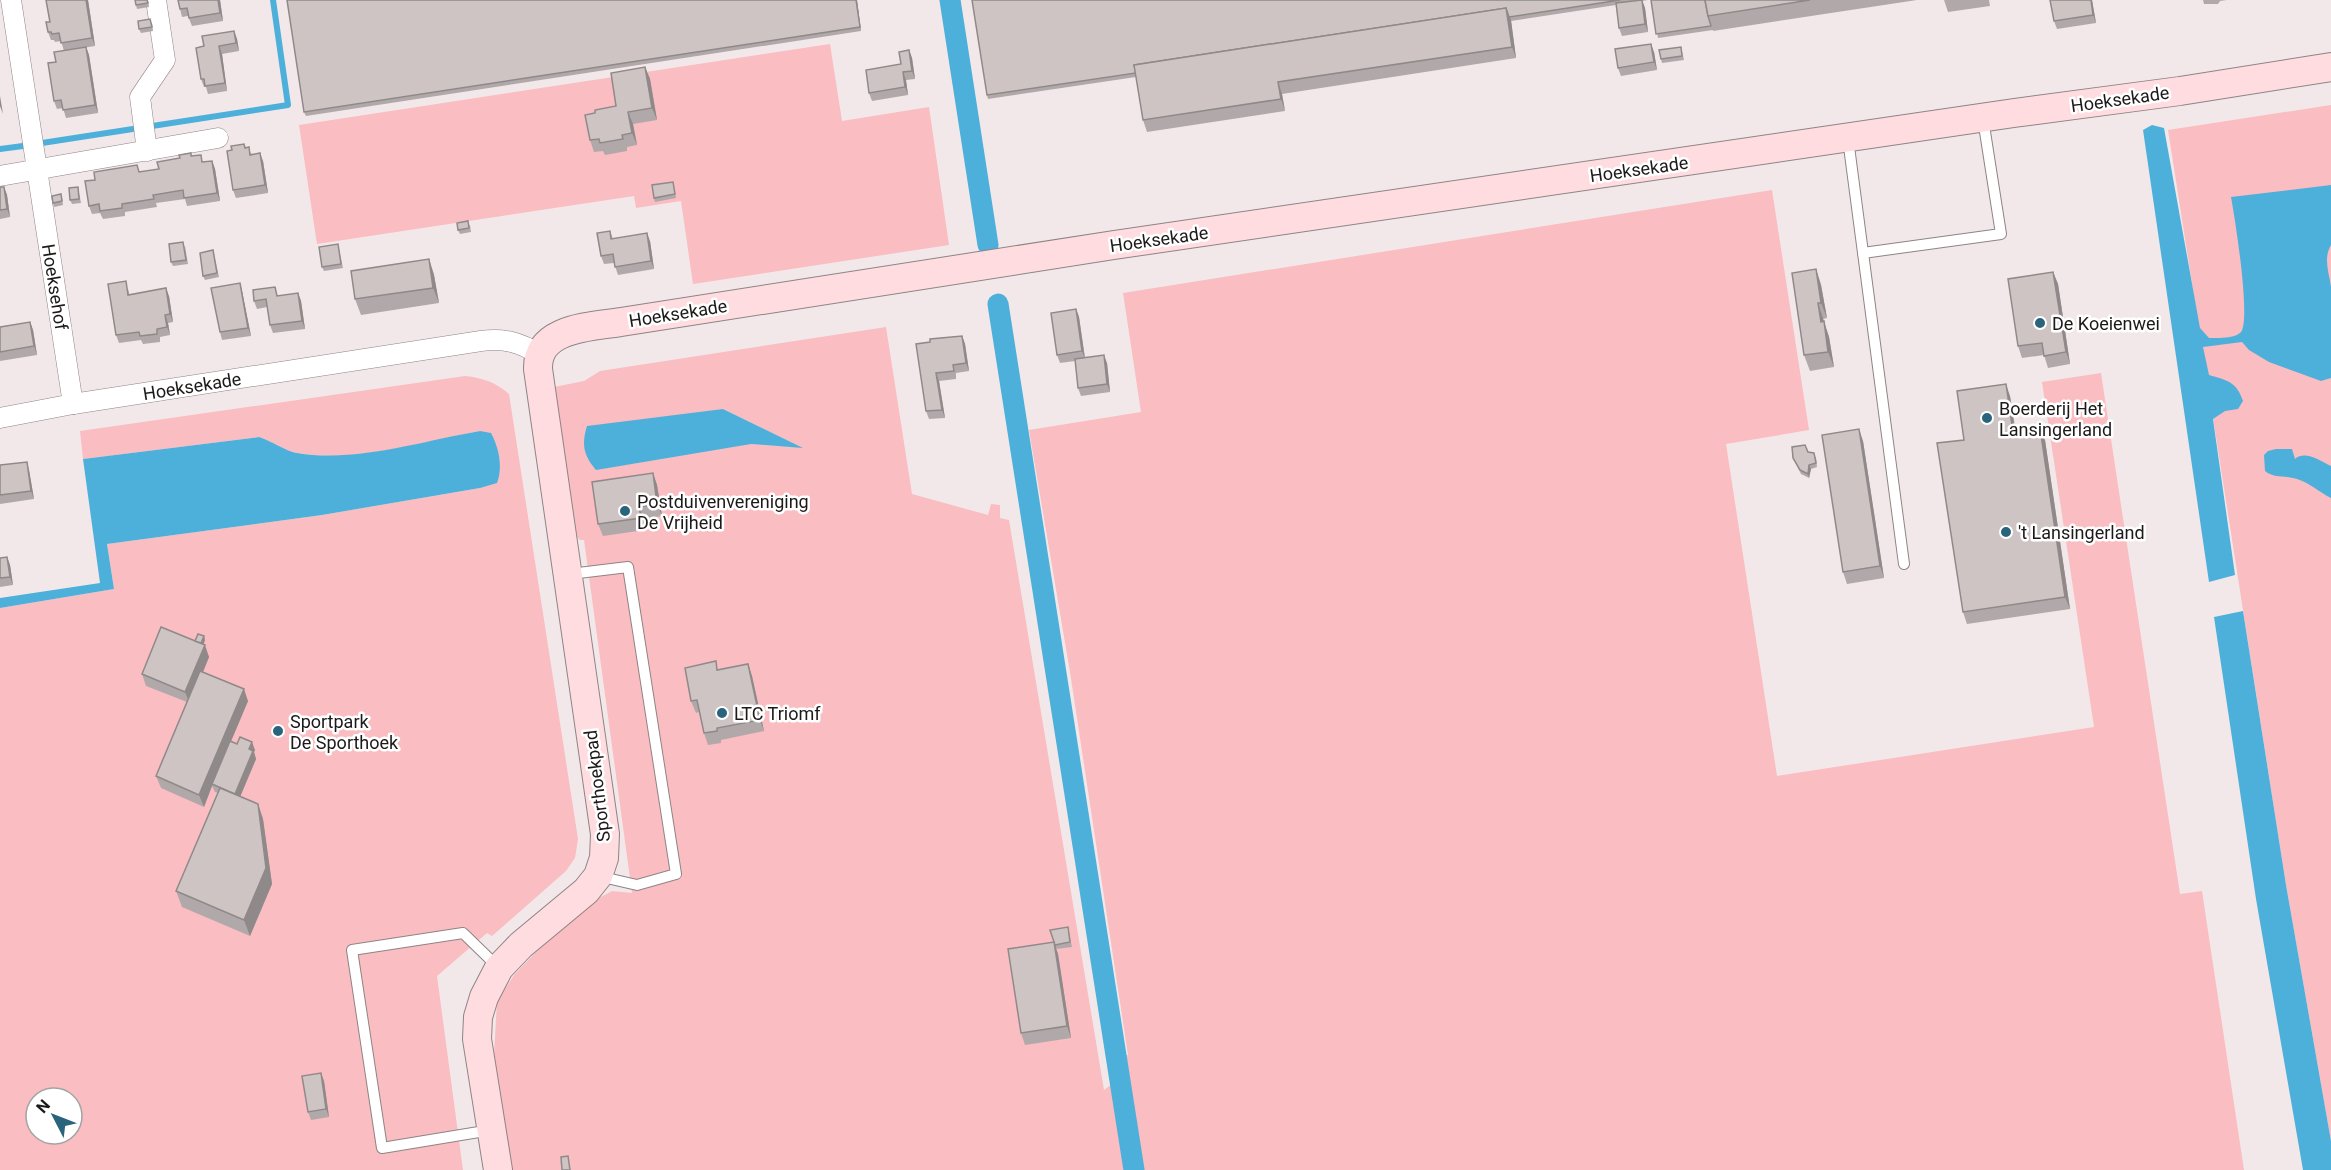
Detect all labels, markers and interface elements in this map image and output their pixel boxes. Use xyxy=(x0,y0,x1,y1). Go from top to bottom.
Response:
street label: Hoeksekade xyxy=(2069,82,2171,116)
street label: Hoeksekade xyxy=(1588,152,1690,186)
street label: Hoeksekade xyxy=(1108,222,1210,256)
street label: Hoeksehof xyxy=(38,242,72,332)
street label: Hoeksekade xyxy=(627,295,729,331)
place label: De Koeienwei xyxy=(2052,313,2160,334)
marker: De Koeienwei xyxy=(2033,316,2047,330)
street label: Hoeksekade xyxy=(141,368,243,404)
place label: Boerderij Het Lansingerland xyxy=(1999,398,2112,440)
marker: Boerderij Het Lansingerland xyxy=(1980,411,1994,425)
place label: Postduivenvereniging De Vrijheid xyxy=(637,491,809,533)
marker: Postduivenvereniging De Vrijheid xyxy=(618,504,632,518)
place label: 't Lansingerland xyxy=(2018,522,2145,543)
marker: 't Lansingerland xyxy=(1999,525,2013,539)
place label: LTC Triomf xyxy=(734,703,821,724)
marker: LTC Triomf xyxy=(715,706,729,720)
place label: Sportpark De Sporthoek xyxy=(290,711,399,753)
marker: Sportpark De Sporthoek xyxy=(271,724,285,738)
street label: Sporthoekpad xyxy=(580,729,614,843)
north arrow xyxy=(24,1086,84,1146)
text: N xyxy=(32,1096,54,1117)

